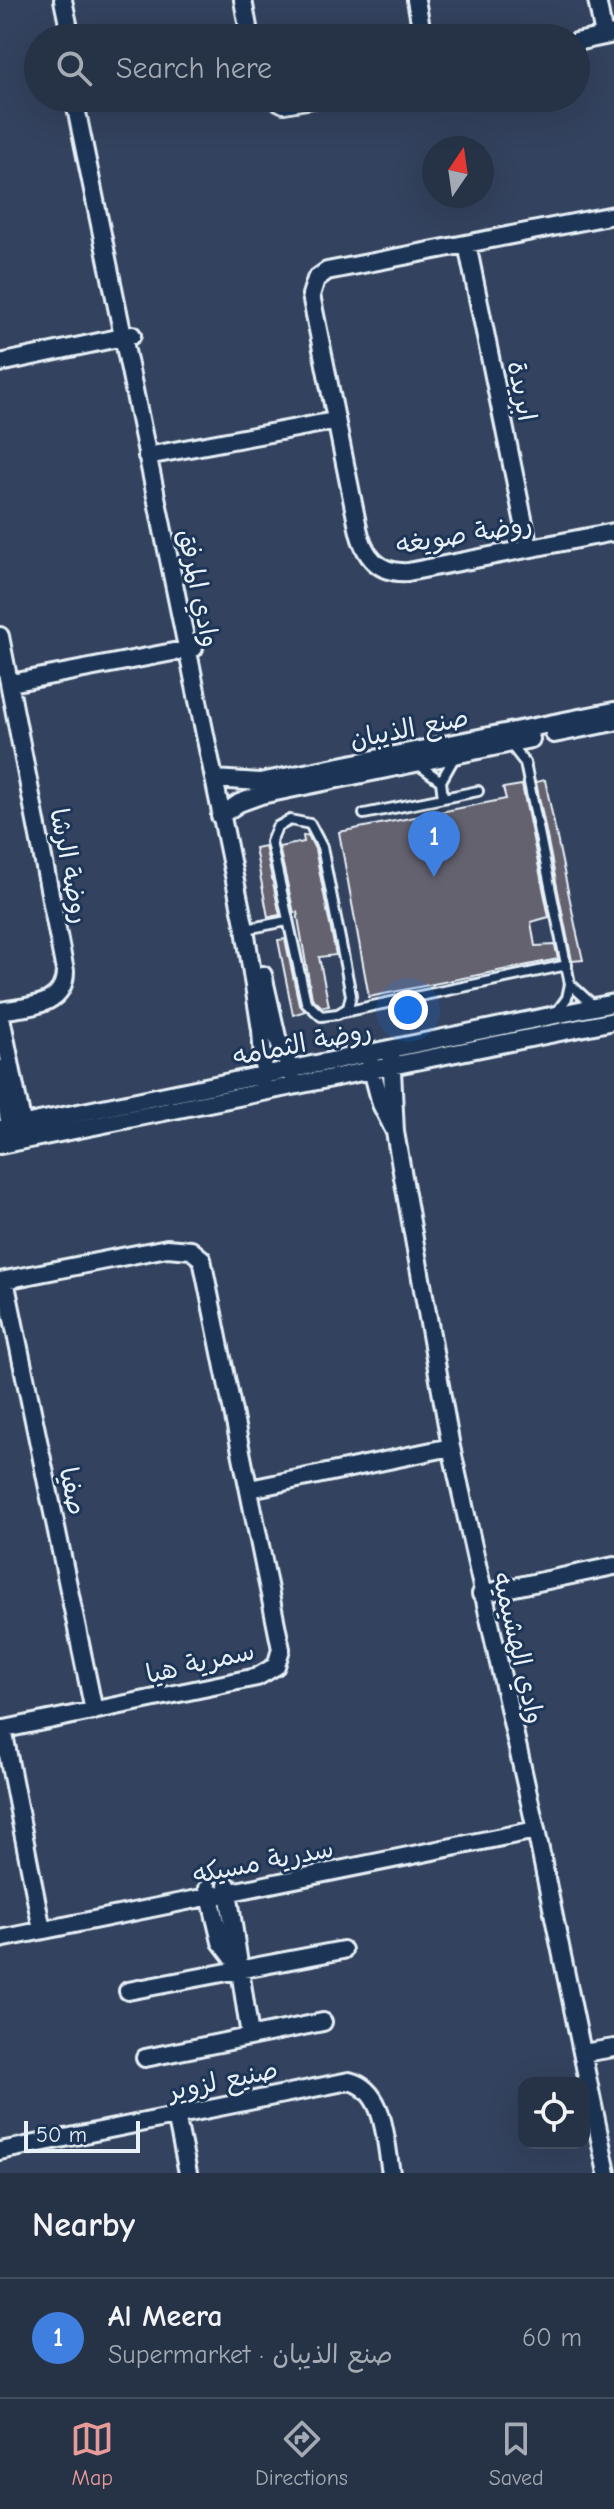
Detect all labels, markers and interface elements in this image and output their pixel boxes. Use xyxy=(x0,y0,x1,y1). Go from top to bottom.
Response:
search box xyxy=(24,24,590,112)
icon: search xyxy=(52,46,96,90)
text: Search here xyxy=(116,51,272,86)
north arrow xyxy=(422,136,494,208)
street label: ابريدة xyxy=(501,359,542,424)
street label: روضة صويغه xyxy=(394,509,534,561)
street label: وادي المرفق xyxy=(168,527,225,650)
street label: صنع الذيبان xyxy=(347,703,472,758)
street label: روضة الرشا xyxy=(43,806,95,926)
pin: 1 xyxy=(408,811,460,877)
your location xyxy=(388,990,428,1030)
street label: روضة الثمامه xyxy=(230,1016,374,1072)
street label: صفيا xyxy=(52,1464,92,1518)
street label: وادي الهشيميه xyxy=(483,1570,550,1728)
street label: سمرية هيا xyxy=(143,1636,257,1690)
street label: سدرية مسيكه xyxy=(190,1834,336,1890)
street label: صنيع لزوير xyxy=(164,2055,281,2111)
map controls xyxy=(518,2077,590,2149)
button: locate xyxy=(518,2077,590,2149)
scale bar xyxy=(24,2117,140,2153)
text: 50 m xyxy=(36,2122,87,2148)
text: Nearby xyxy=(32,2205,135,2245)
text: Al Meera xyxy=(108,2299,222,2334)
text: 1 xyxy=(53,2323,63,2353)
text: 60 m xyxy=(522,2323,582,2353)
text: Supermarket · صنع الذيبان xyxy=(108,2340,393,2370)
tab: Map xyxy=(70,2417,114,2491)
tab: Directions xyxy=(255,2417,348,2491)
tab: Saved xyxy=(489,2417,544,2491)

